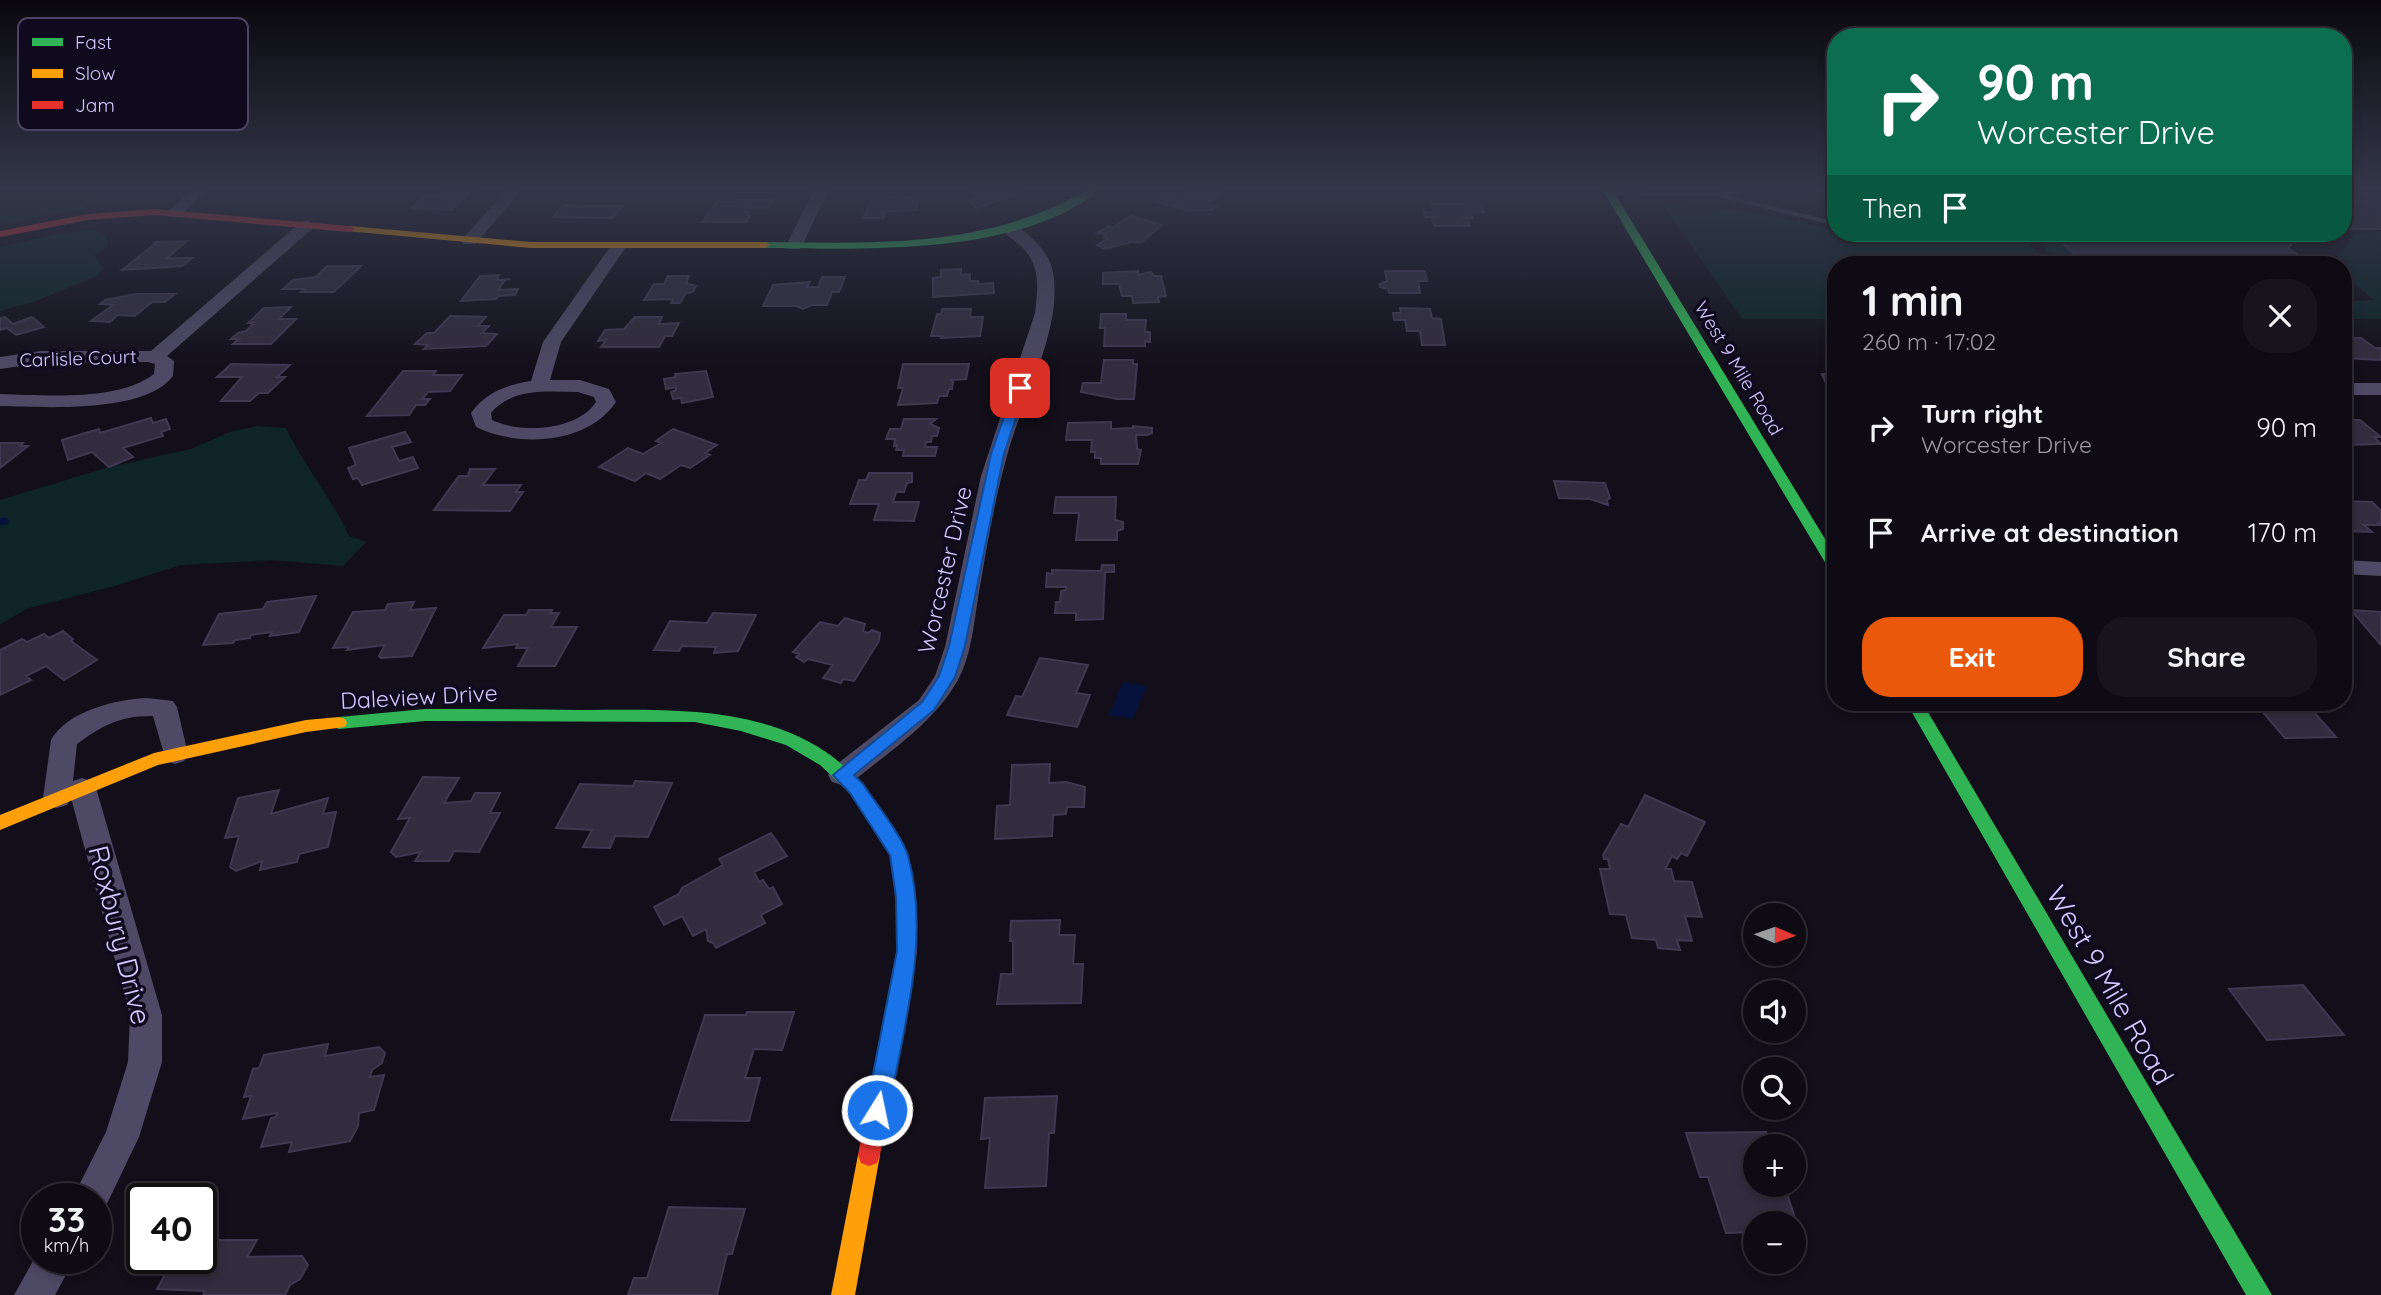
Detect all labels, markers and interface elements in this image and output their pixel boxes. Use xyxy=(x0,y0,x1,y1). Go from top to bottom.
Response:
legend xyxy=(18,18,248,130)
text: Fast xyxy=(75,30,112,54)
text: 90 m xyxy=(1977,51,2094,112)
icon: right xyxy=(1862,56,1953,147)
text: Slow xyxy=(75,61,116,85)
text: Jam xyxy=(75,93,115,117)
text: Worcester Drive xyxy=(1977,112,2215,152)
icon: arrive xyxy=(1936,189,1974,227)
text: Then xyxy=(1862,192,1922,225)
text: 1 min xyxy=(1862,274,1964,327)
button: close xyxy=(2243,279,2317,353)
street label: West 9 Mile Road xyxy=(1690,297,1788,439)
text: 260 m · 17:02 xyxy=(1862,327,1996,356)
street label: Carlisle Court xyxy=(19,344,137,372)
pin xyxy=(990,358,1050,418)
icon: arrive xyxy=(1001,369,1039,407)
text: Turn right xyxy=(1921,397,2043,430)
icon: right xyxy=(1862,409,1900,447)
text: 90 m xyxy=(2256,411,2317,444)
text: Worcester Drive xyxy=(1921,430,2092,459)
street label: Worcester Drive xyxy=(911,483,978,656)
icon: arrive xyxy=(1862,514,1900,552)
text: Arrive at destination xyxy=(1921,516,2179,549)
text: 170 m xyxy=(2248,516,2317,549)
button: Exit xyxy=(1862,617,2083,697)
button: Share xyxy=(2097,617,2317,697)
street label: Daleview Drive xyxy=(340,678,498,715)
street label: Roxbury Drive xyxy=(81,842,160,1028)
street label: West 9 Mile Road xyxy=(2039,879,2182,1091)
north arrow xyxy=(1743,903,1806,966)
map controls xyxy=(1743,903,1806,1274)
button: sound xyxy=(1743,980,1806,1043)
button: search xyxy=(1743,1057,1806,1120)
position arrow xyxy=(840,1073,914,1147)
button: + xyxy=(1743,1134,1806,1197)
speed limit sign: 40 xyxy=(126,1183,217,1274)
text: 33 xyxy=(48,1197,85,1241)
button: − xyxy=(1743,1211,1806,1274)
text: km/h xyxy=(44,1234,89,1257)

